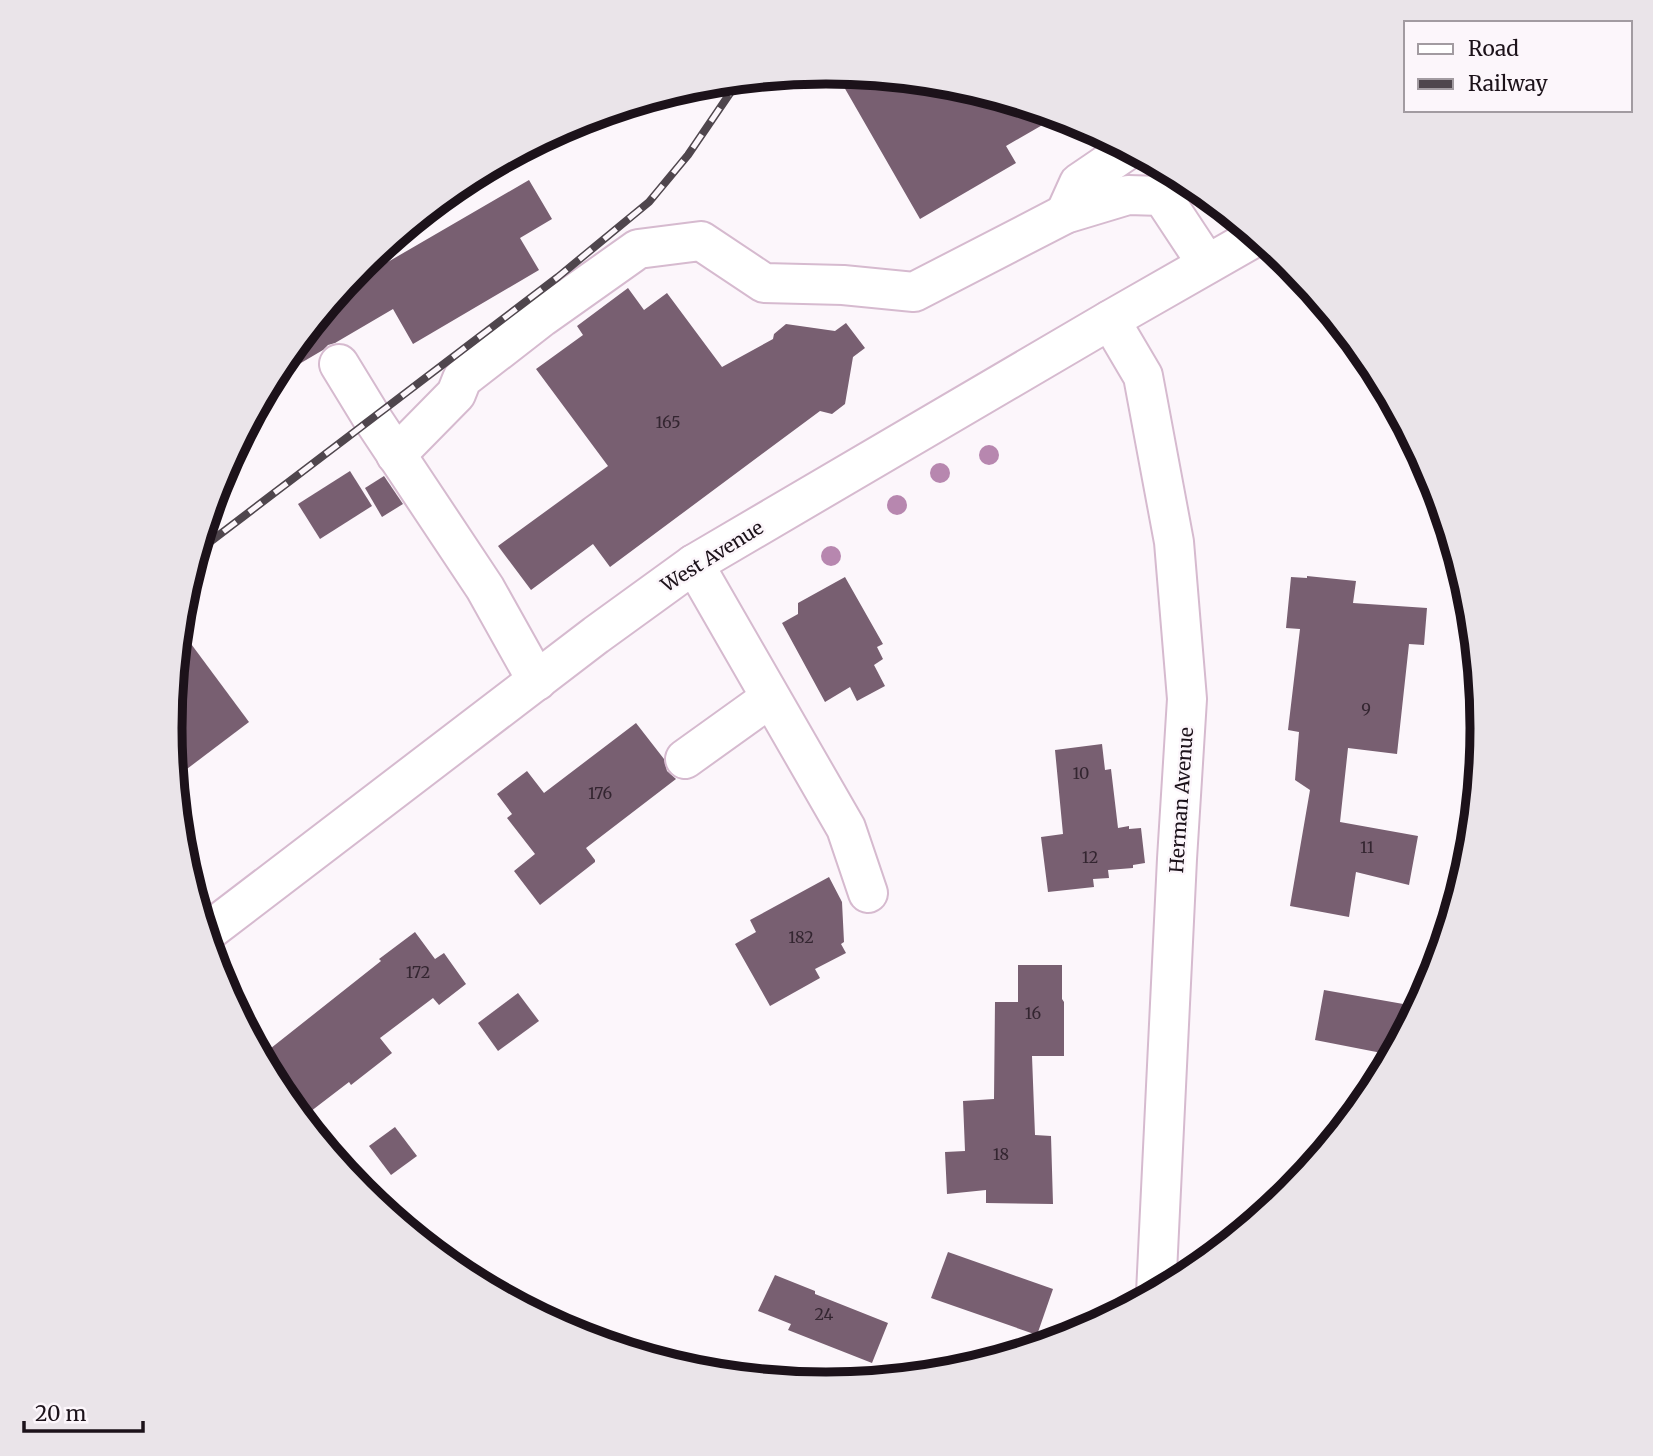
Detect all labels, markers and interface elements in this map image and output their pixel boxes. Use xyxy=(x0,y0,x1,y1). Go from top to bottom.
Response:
legend xyxy=(1404,21,1632,112)
text: Road xyxy=(1468,35,1519,62)
text: Railway xyxy=(1468,70,1549,97)
house number: 165 xyxy=(656,412,680,432)
street label: West Avenue xyxy=(656,515,768,597)
house number: 9 xyxy=(1361,699,1371,719)
street label: Herman Avenue xyxy=(1164,726,1198,874)
house number: 10 xyxy=(1073,763,1089,783)
house number: 176 xyxy=(588,783,612,803)
house number: 11 xyxy=(1360,837,1374,857)
house number: 12 xyxy=(1082,847,1098,867)
house number: 182 xyxy=(788,927,814,947)
house number: 172 xyxy=(406,962,430,982)
house number: 16 xyxy=(1025,1003,1041,1023)
house number: 18 xyxy=(993,1144,1009,1164)
house number: 24 xyxy=(815,1304,834,1324)
scale bar xyxy=(24,1390,144,1434)
text: 20 m xyxy=(35,1400,87,1427)

